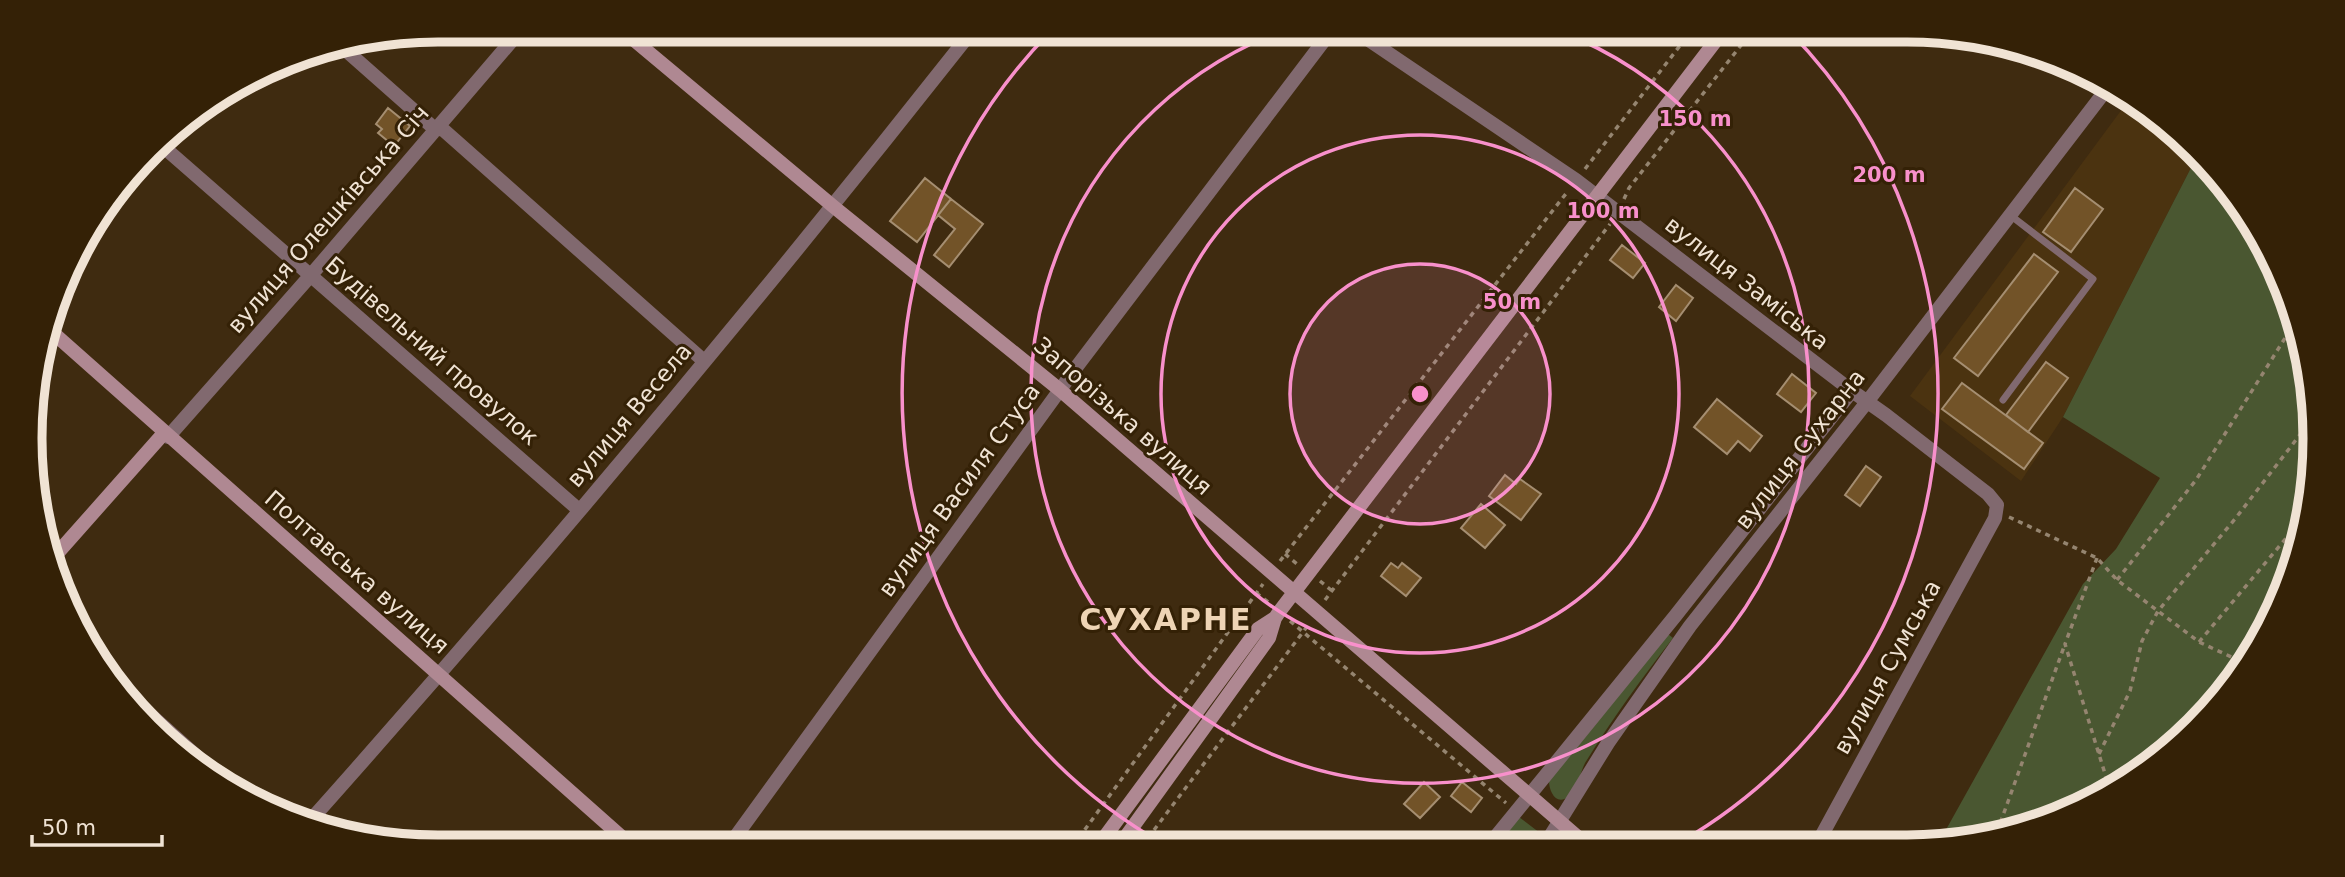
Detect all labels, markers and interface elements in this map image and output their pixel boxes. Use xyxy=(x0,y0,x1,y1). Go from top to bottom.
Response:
street label: вулиця Олешківська Січ xyxy=(222,100,434,338)
text: 150 m xyxy=(1658,107,1732,131)
text: 200 m xyxy=(1852,163,1926,187)
text: 100 m xyxy=(1566,199,1640,223)
street label: вулиця Заміська xyxy=(1660,211,1834,355)
street label: Будівельний провулок xyxy=(320,251,544,451)
text: 50 m xyxy=(1483,290,1541,314)
street label: Запорізька вулиця xyxy=(1029,332,1217,500)
street label: вулиця Весела xyxy=(561,338,697,492)
street label: вулиця Сухарна xyxy=(1730,364,1870,534)
street label: вулиця Василя Стуса xyxy=(873,379,1045,601)
centre of rings xyxy=(1408,382,1432,406)
street label: Полтавська вулиця xyxy=(260,485,454,659)
street label: вулиця Сумська xyxy=(1828,575,1946,759)
district label: СУХАРНЕ xyxy=(1079,602,1253,637)
scale bar xyxy=(32,804,161,848)
text: 50 m xyxy=(42,816,96,840)

